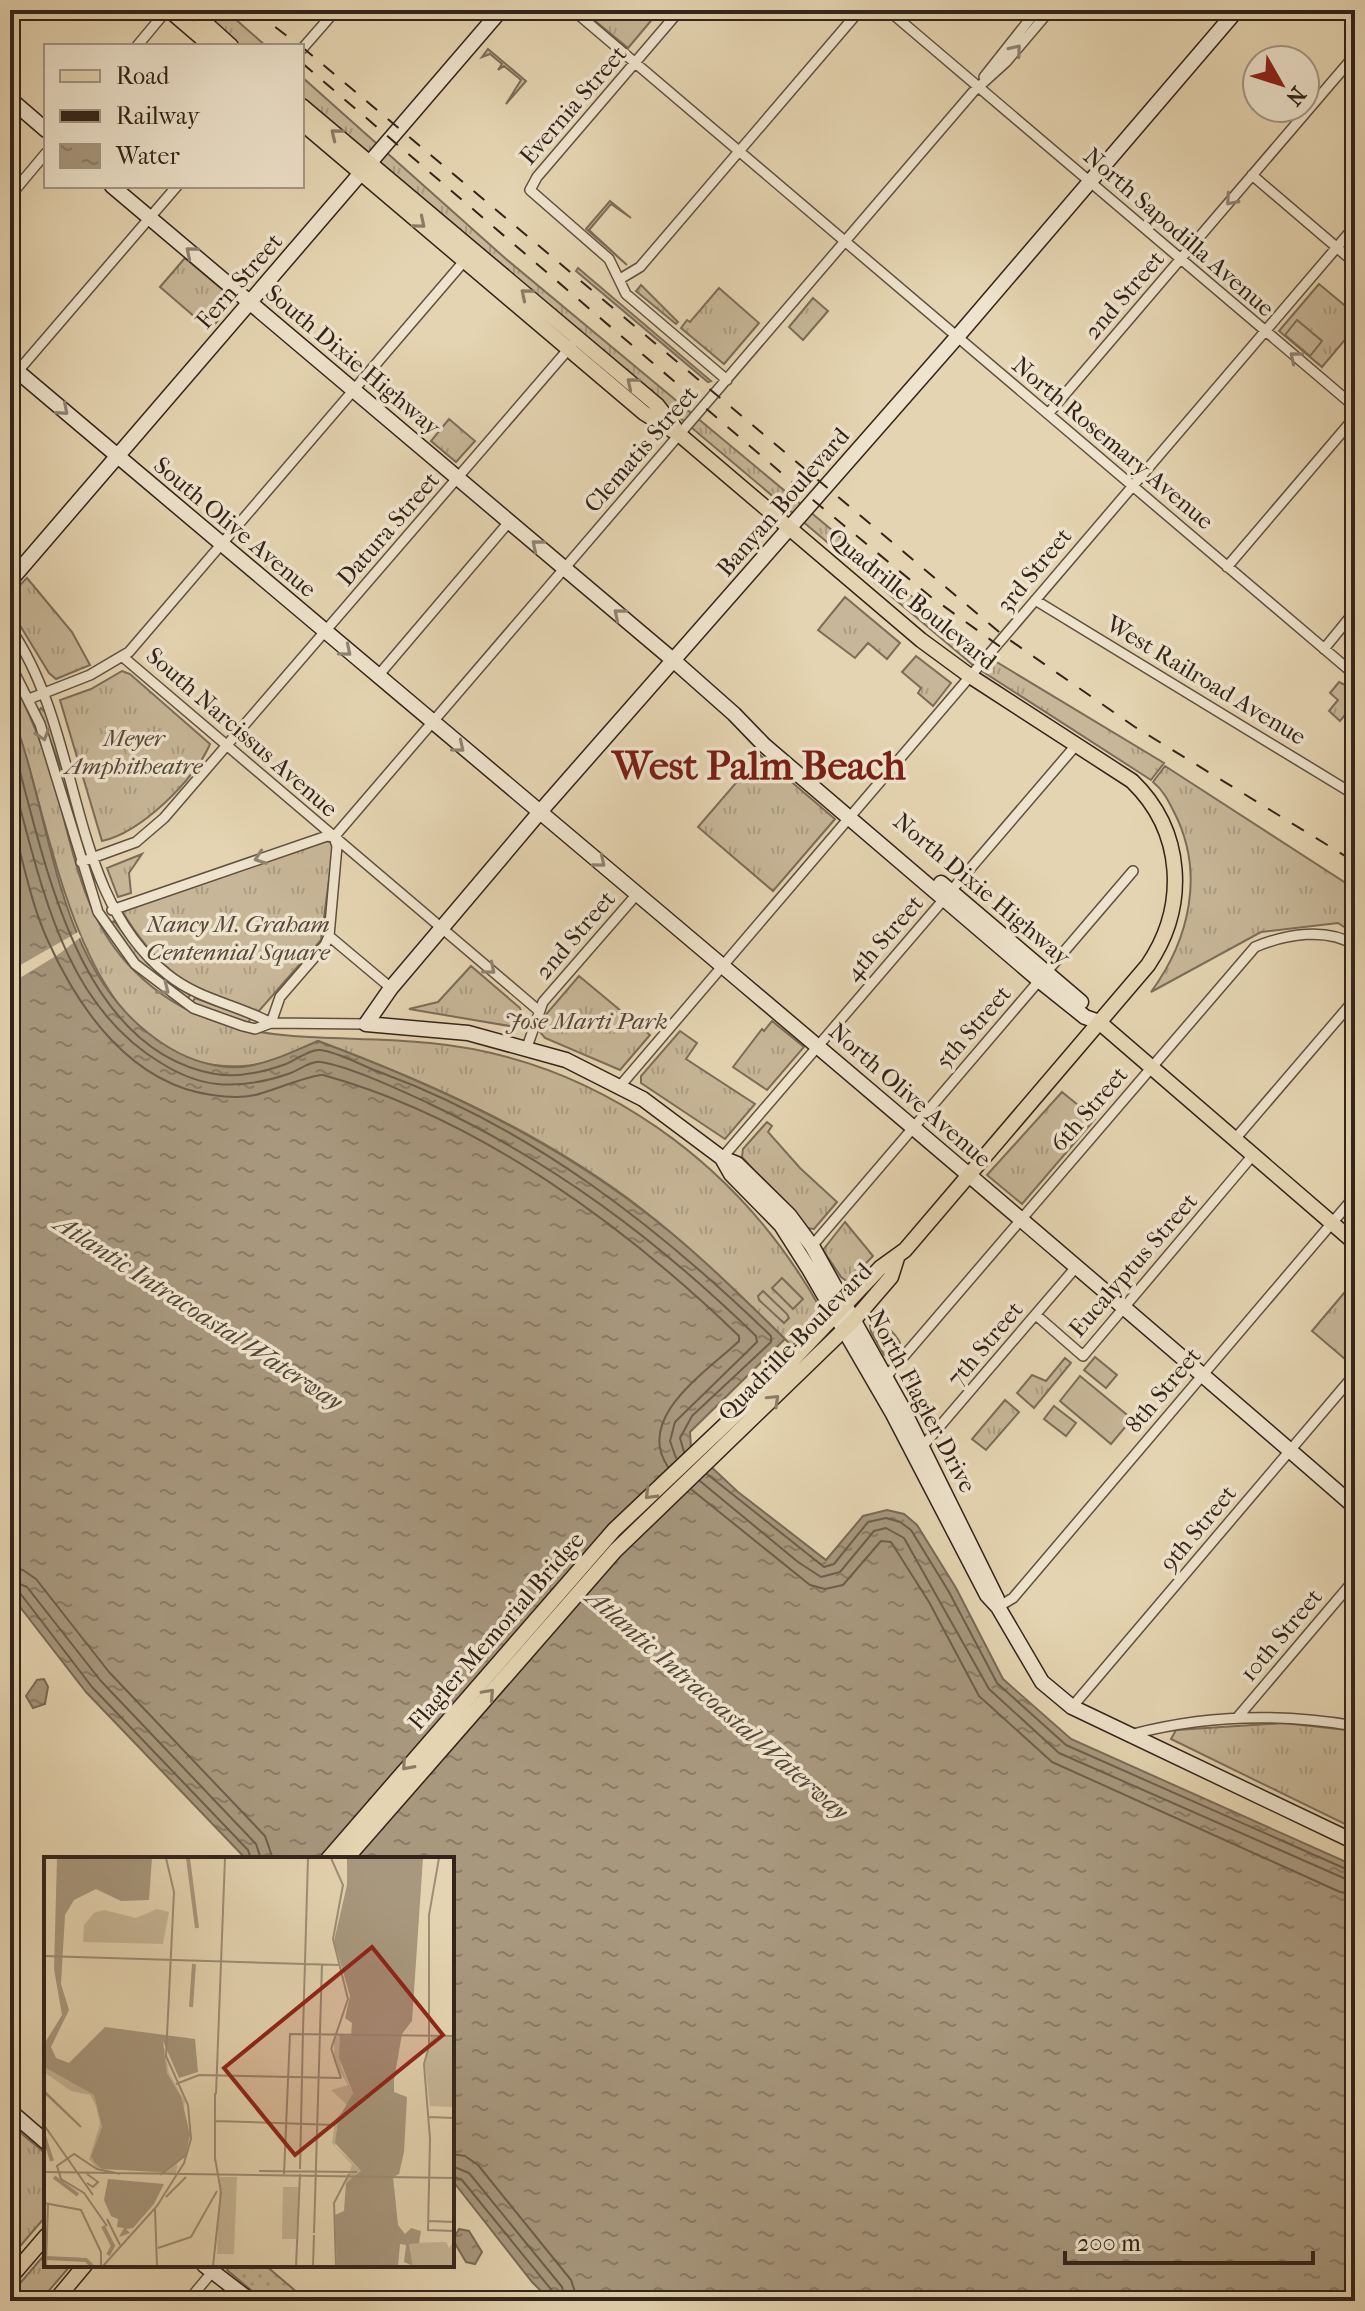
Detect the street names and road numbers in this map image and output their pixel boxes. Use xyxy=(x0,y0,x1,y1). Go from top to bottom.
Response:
street label: Evernia Street xyxy=(514,39,633,170)
street label: North Sapodilla Avenue xyxy=(1078,142,1280,322)
street label: Fern Street xyxy=(190,227,288,334)
street label: 2nd Street xyxy=(1078,245,1170,345)
street label: South Dixie Highway xyxy=(260,279,447,442)
street label: North Rosemary Avenue xyxy=(1007,351,1219,535)
street label: Clematis Street xyxy=(578,380,704,518)
street label: Banyan Boulevard xyxy=(711,421,856,582)
street label: South Olive Avenue xyxy=(148,451,322,603)
street label: Datura Street xyxy=(331,466,445,592)
street label: Quadrille Boulevard xyxy=(822,522,1003,676)
street label: 3rd Street xyxy=(991,522,1078,618)
street label: West Railroad Avenue xyxy=(1100,609,1311,751)
street label: South Narcissus Avenue xyxy=(141,641,343,823)
street label: North Dixie Highway xyxy=(888,807,1077,972)
street label: 2nd Street xyxy=(529,885,621,985)
street label: 4th Street xyxy=(839,889,929,987)
street label: 5th Street xyxy=(929,979,1017,1074)
street label: North Olive Avenue xyxy=(823,1017,997,1173)
street label: 6th Street xyxy=(1044,1060,1134,1157)
street label: Eucalyptus Street xyxy=(1063,1187,1203,1343)
street label: Quadrille Boulevard xyxy=(712,1257,878,1427)
street label: 7th Street xyxy=(941,1296,1029,1392)
street label: North Flagler Drive xyxy=(862,1305,982,1497)
street label: 8th Street xyxy=(1119,1341,1207,1438)
street label: 9th Street xyxy=(1154,1479,1242,1576)
street label: Flagler Memorial Bridge xyxy=(402,1526,590,1736)
street label: 10th Street xyxy=(1234,1583,1328,1687)

